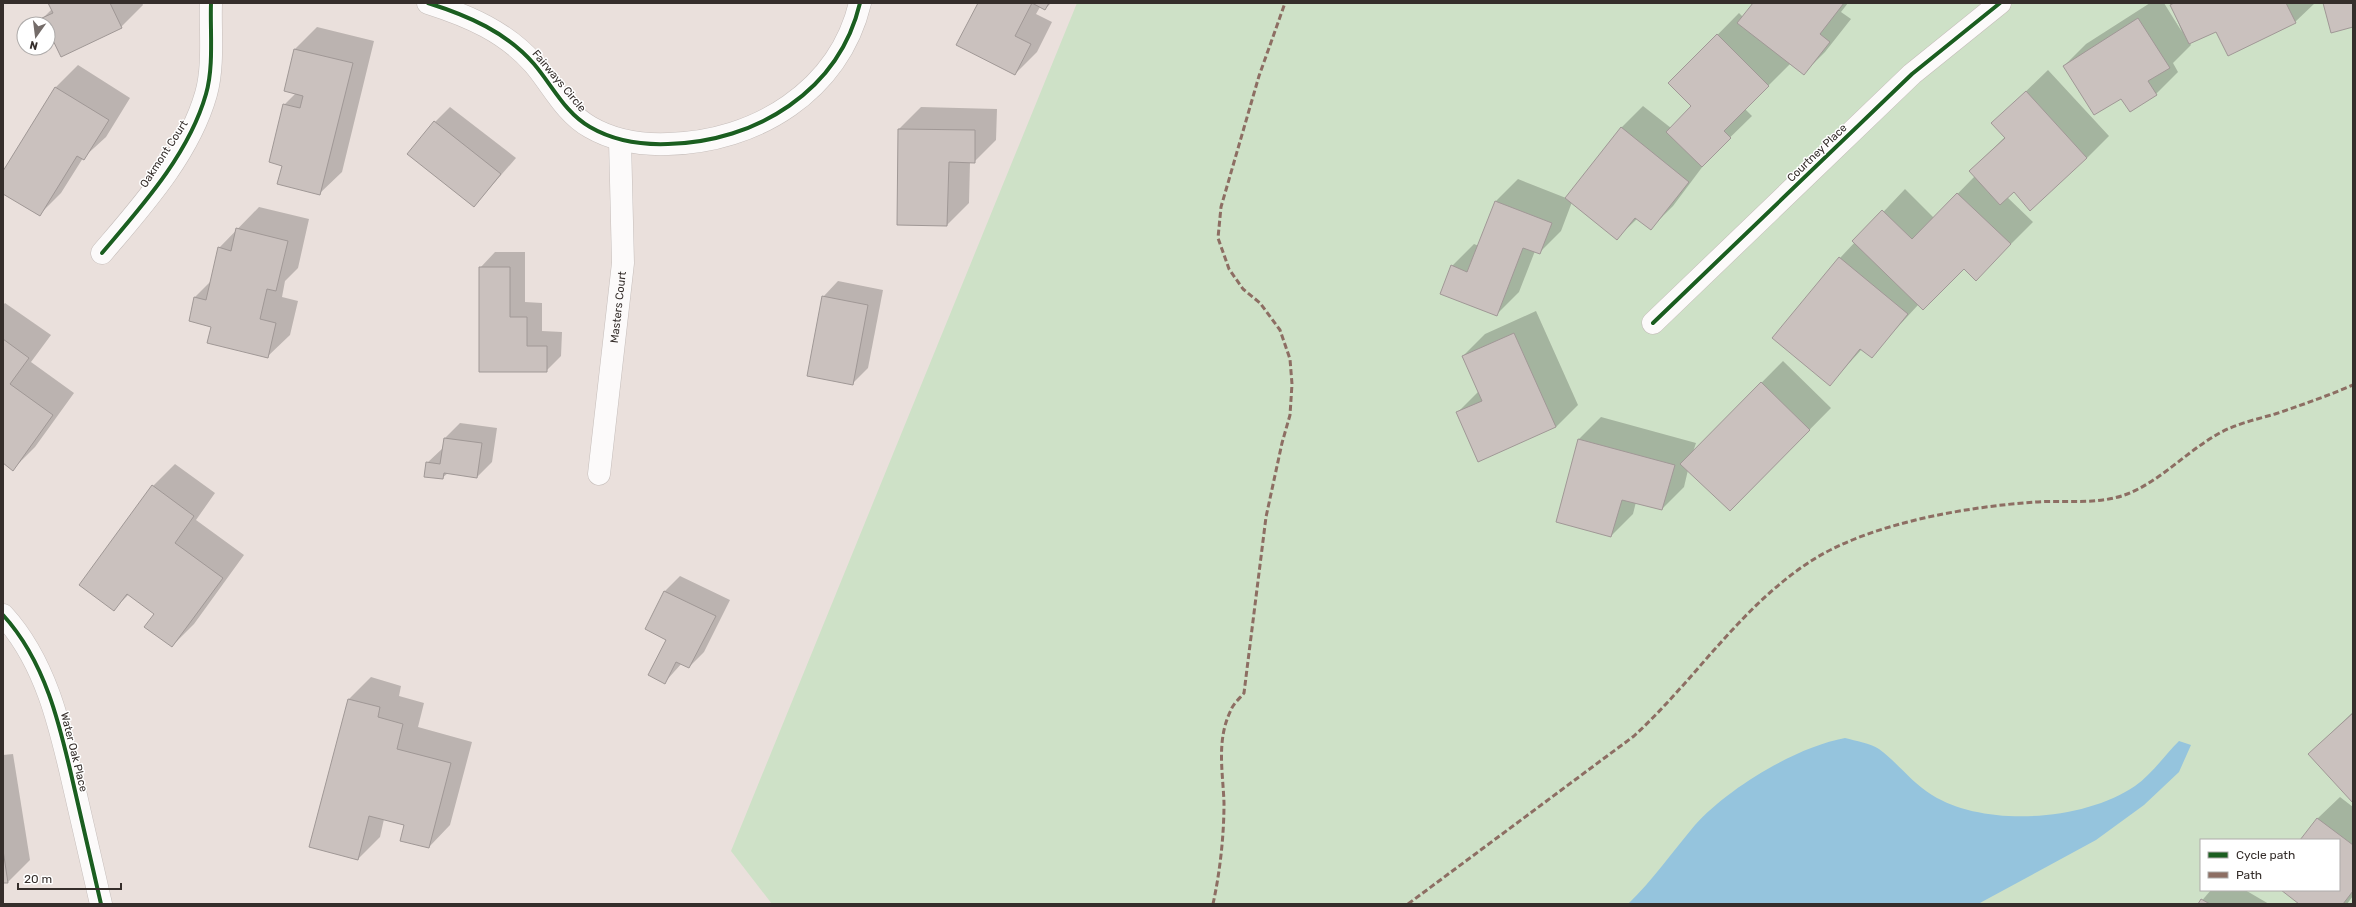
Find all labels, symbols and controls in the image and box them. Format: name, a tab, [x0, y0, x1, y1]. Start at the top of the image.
north arrow	[16, 16, 56, 56]
text: N	[28, 38, 39, 52]
street label: Fairways Circle	[529, 47, 589, 115]
street label: Oakmont Court	[137, 117, 191, 190]
street label: Courtney Place	[1784, 121, 1850, 185]
street label: Masters Court	[607, 270, 629, 344]
street label: Water Oak Place	[58, 711, 90, 793]
legend	[2200, 839, 2340, 891]
text: Cycle path	[2236, 848, 2295, 862]
scale bar	[18, 865, 121, 891]
text: Path	[2236, 868, 2262, 882]
text: 20 m	[24, 872, 52, 886]

